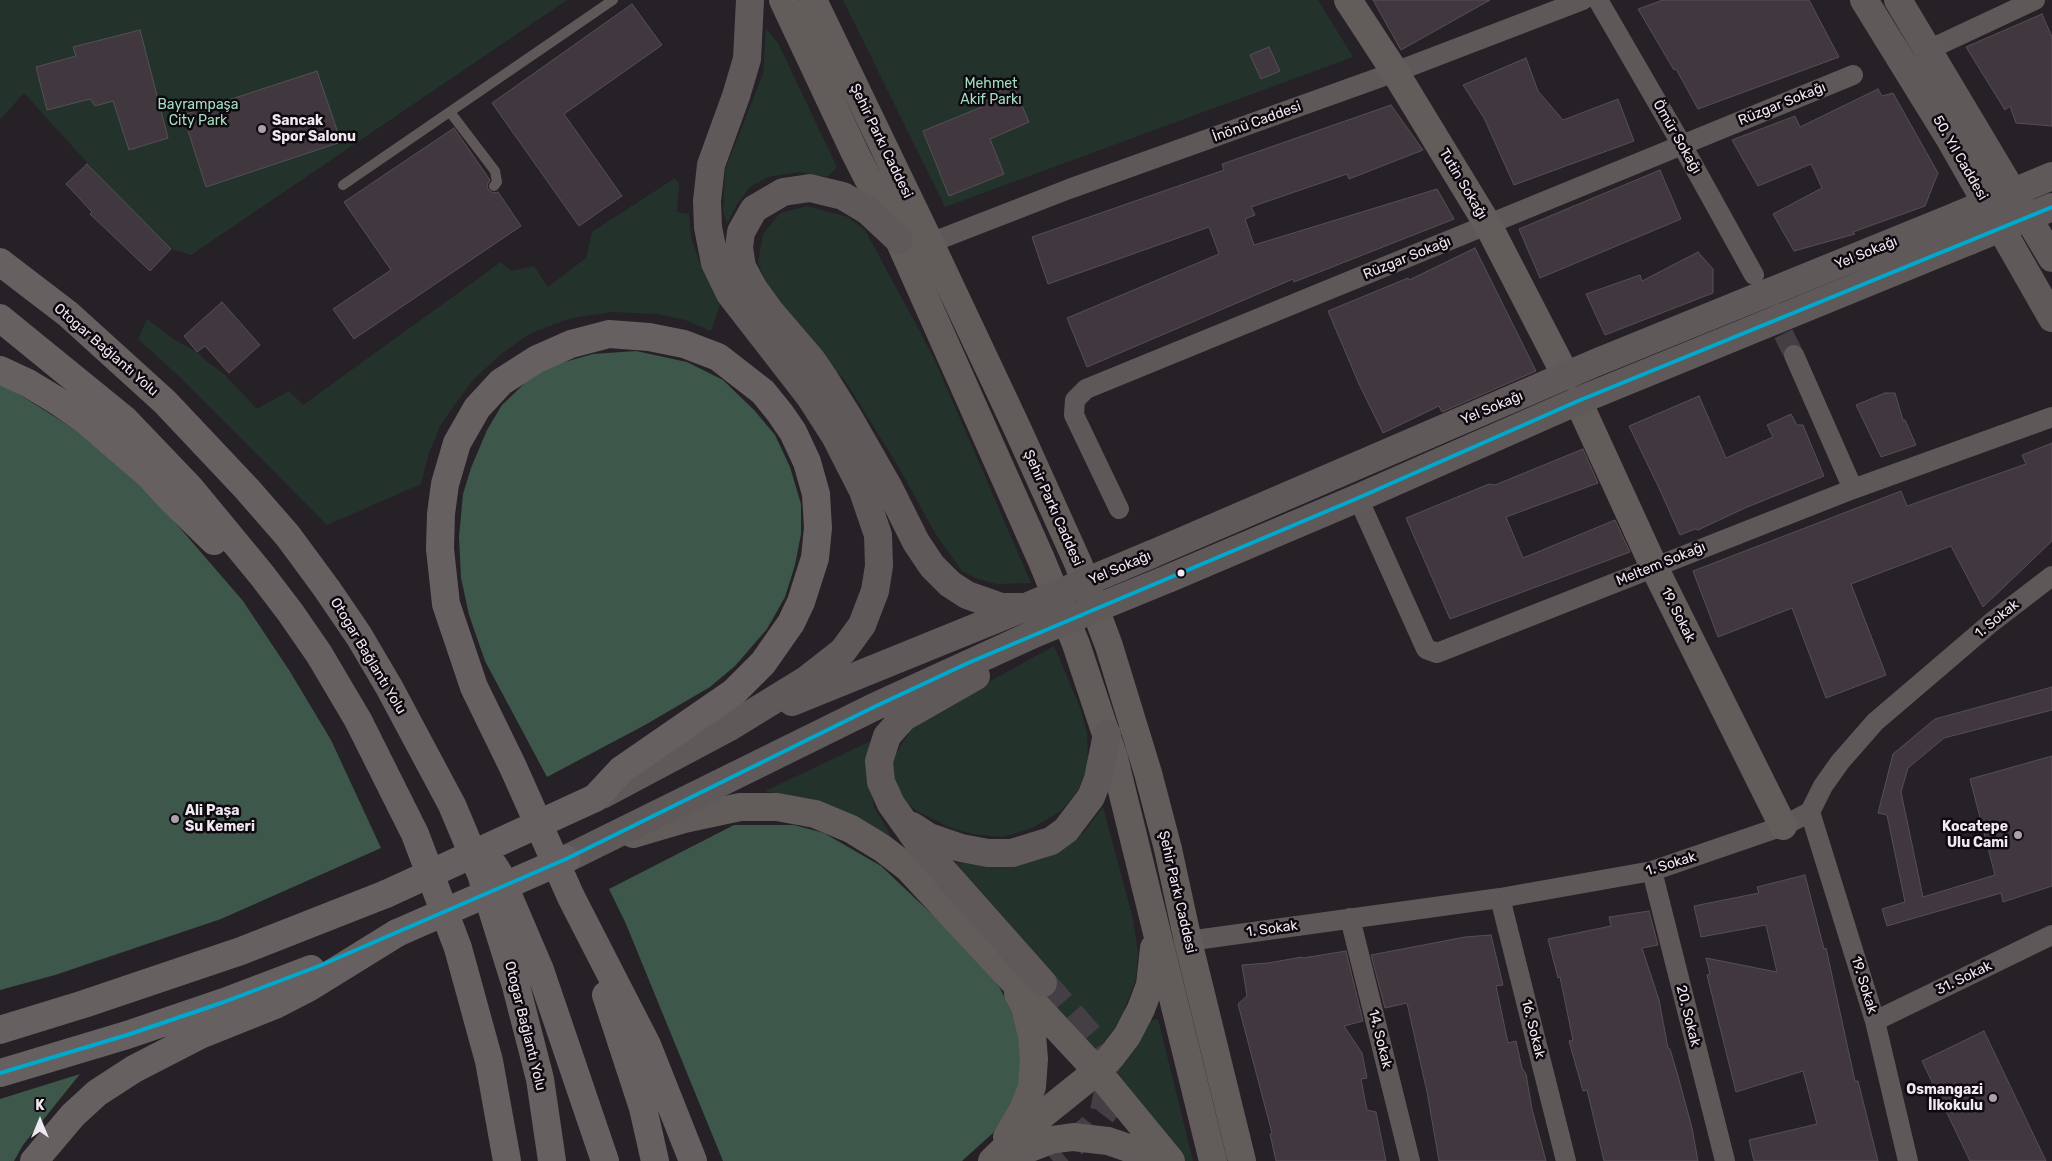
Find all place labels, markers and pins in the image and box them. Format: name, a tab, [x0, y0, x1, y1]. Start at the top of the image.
place label: Sancak Spor Salonu	[272, 113, 356, 146]
marker: Sancak Spor Salonu	[256, 123, 268, 135]
unlabelled marker	[1176, 568, 1186, 578]
place label: Ali Paşa Su Kemeri	[185, 803, 255, 836]
marker: Ali Paşa Su Kemeri	[169, 813, 181, 825]
place label: Kocatepe Ulu Cami	[1942, 819, 2008, 852]
marker: Kocatepe Ulu Cami	[2012, 829, 2024, 841]
place label: Osmangazi İlkokulu	[1906, 1082, 1983, 1114]
marker: Osmangazi İlkokulu	[1987, 1092, 1999, 1104]

